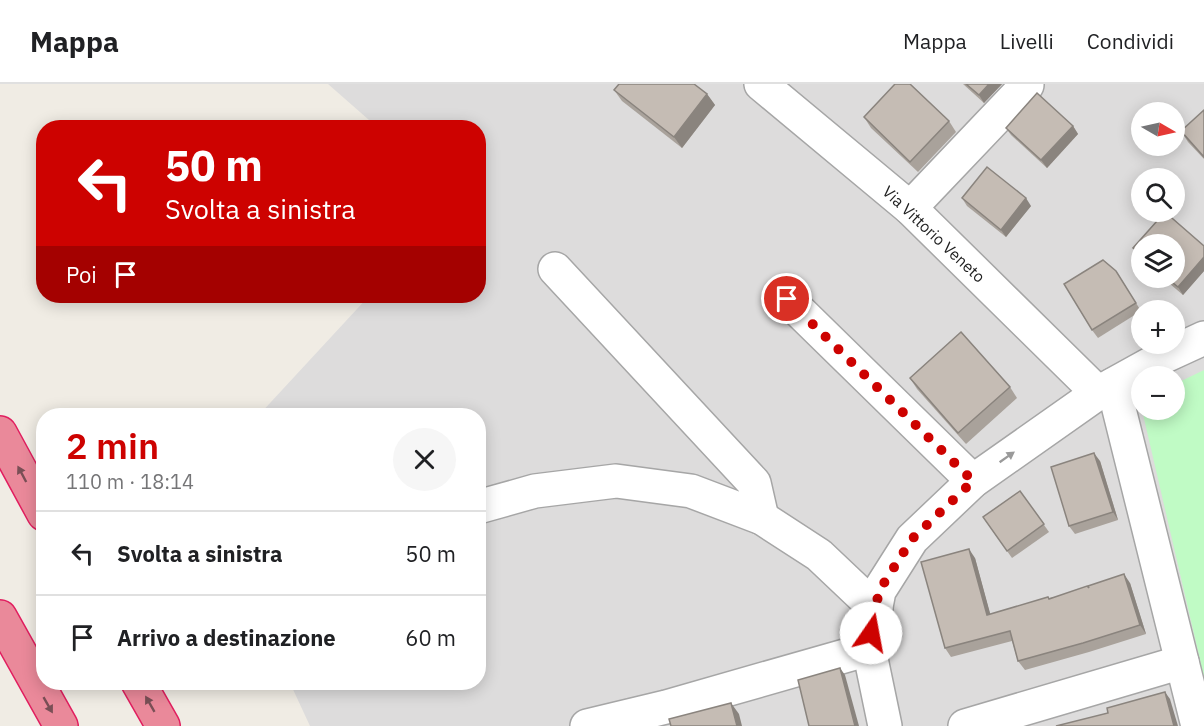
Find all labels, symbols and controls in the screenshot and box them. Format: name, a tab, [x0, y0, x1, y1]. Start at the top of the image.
text: Mappa	[30, 23, 119, 60]
text: Mappa	[903, 27, 967, 55]
text: Livelli	[1000, 27, 1054, 55]
text: Condividi	[1087, 27, 1174, 55]
north arrow	[1131, 102, 1185, 156]
map controls	[1131, 102, 1185, 420]
text: 50 m	[165, 138, 263, 193]
icon: left	[66, 144, 144, 222]
button: search	[1131, 168, 1185, 222]
street label: Via Vittorio Veneto	[879, 181, 989, 287]
text: Svolta a sinistra	[165, 191, 356, 226]
button: layers	[1131, 234, 1185, 288]
icon: arrive	[109, 258, 142, 291]
text: Poi	[66, 260, 97, 289]
pin	[761, 273, 812, 324]
icon: arrive	[770, 282, 803, 315]
button: +	[1131, 300, 1185, 354]
button: −	[1131, 366, 1185, 420]
text: 2 min	[66, 422, 159, 469]
button: close	[393, 428, 456, 491]
one-way arrow	[999, 452, 1015, 463]
one-way arrow	[17, 465, 27, 482]
text: 110 m · 18:14	[66, 468, 194, 495]
icon: left	[66, 537, 99, 570]
text: Svolta a sinistra	[117, 539, 282, 568]
text: 50 m	[405, 539, 456, 568]
position arrow	[839, 601, 903, 665]
icon: arrive	[66, 621, 99, 654]
text: Arrivo a destinazione	[117, 623, 336, 652]
text: 60 m	[405, 623, 456, 652]
one-way arrow	[145, 695, 155, 712]
one-way arrow	[43, 697, 54, 713]

